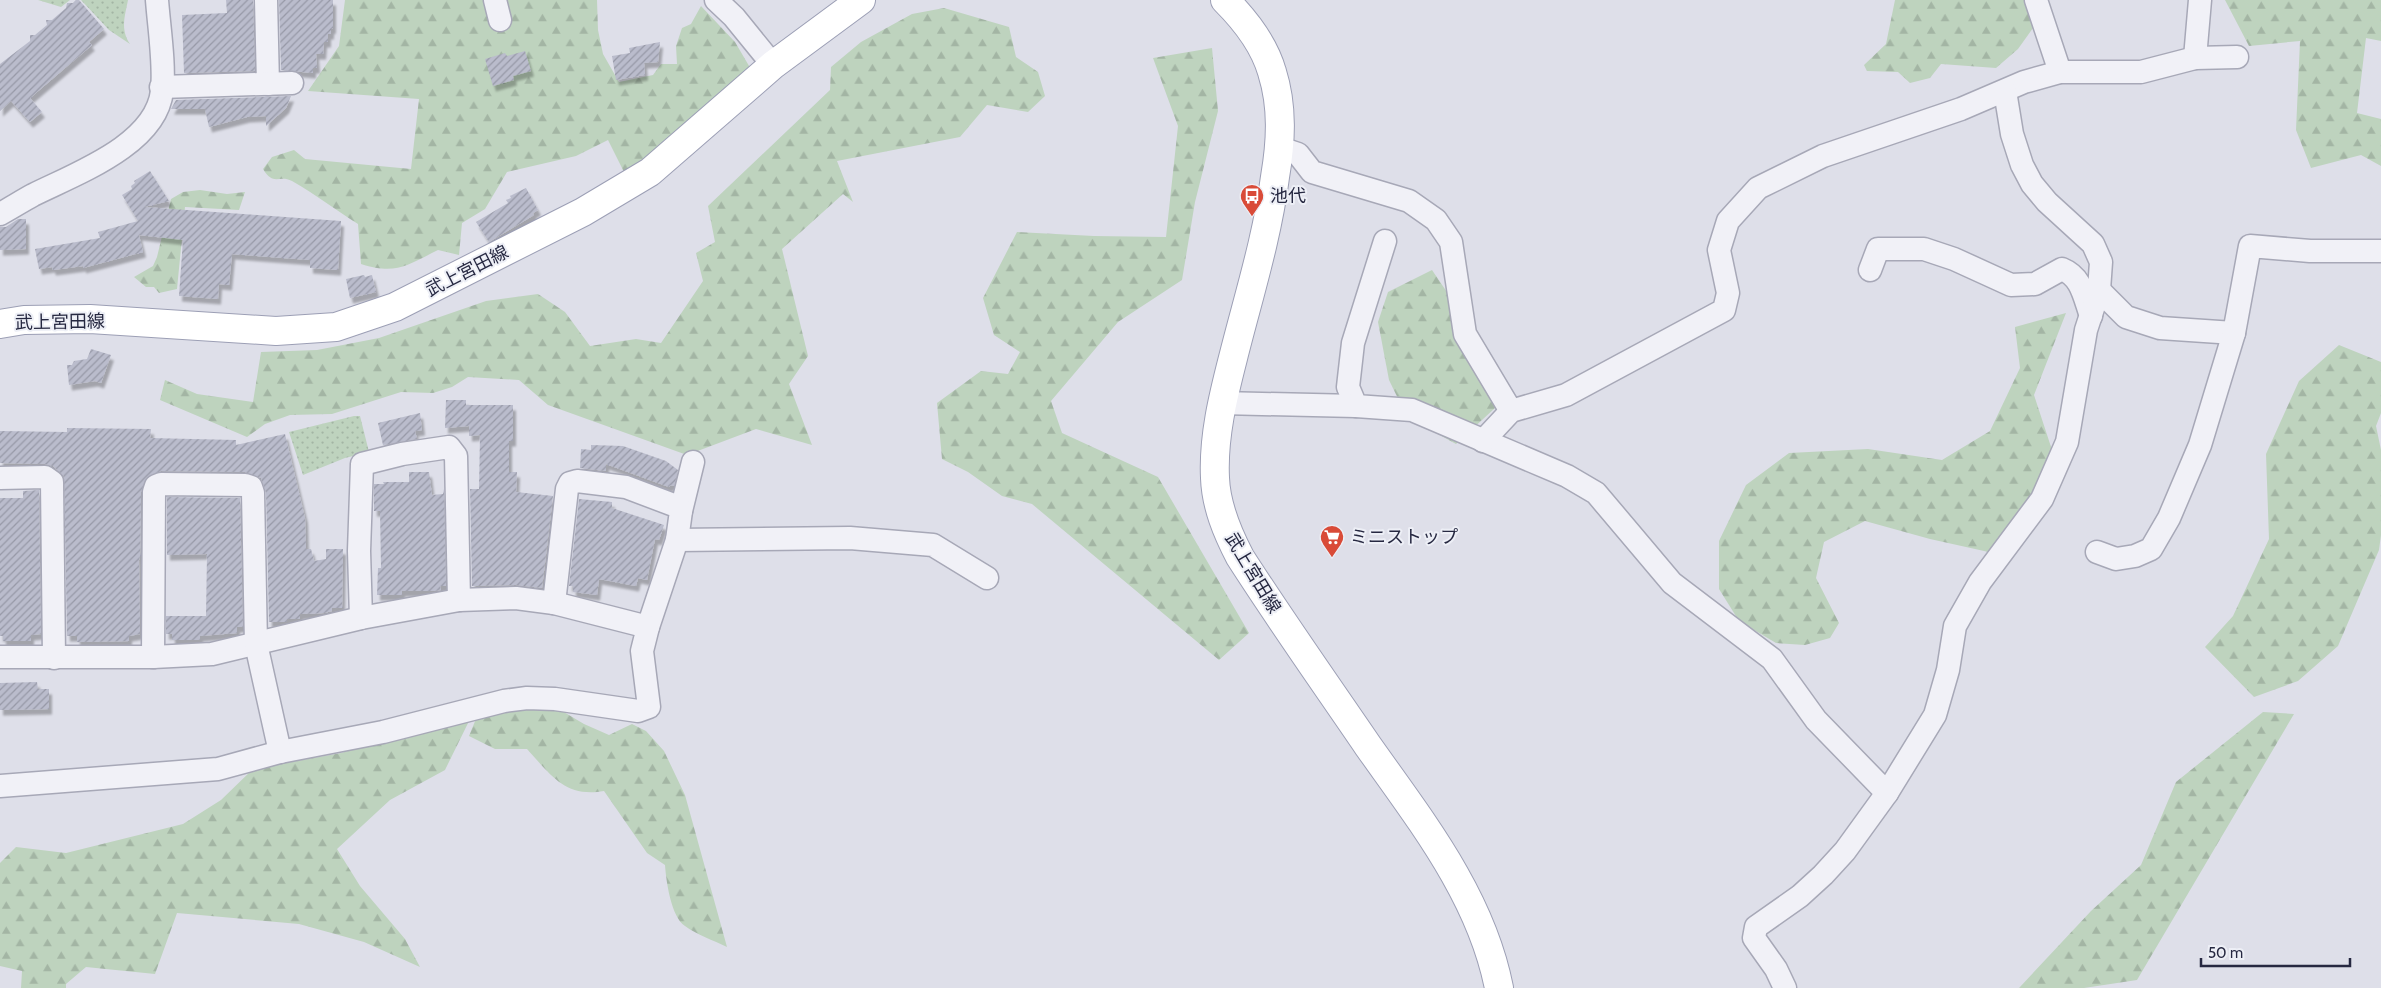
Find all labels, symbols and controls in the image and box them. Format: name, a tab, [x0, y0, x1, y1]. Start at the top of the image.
bus stop icon: 池代	[1239, 183, 1265, 217]
place label: 池代	[1270, 185, 1306, 207]
street label: 武上宮田線	[422, 241, 512, 301]
street label: 武上宮田線	[15, 310, 105, 334]
supermarket icon: ミニストップ	[1319, 524, 1345, 558]
place label: ミニストップ	[1350, 526, 1458, 548]
street label: 武上宮田線	[1220, 529, 1286, 617]
scale bar	[2201, 936, 2350, 968]
text: 50 m	[2208, 944, 2243, 962]

